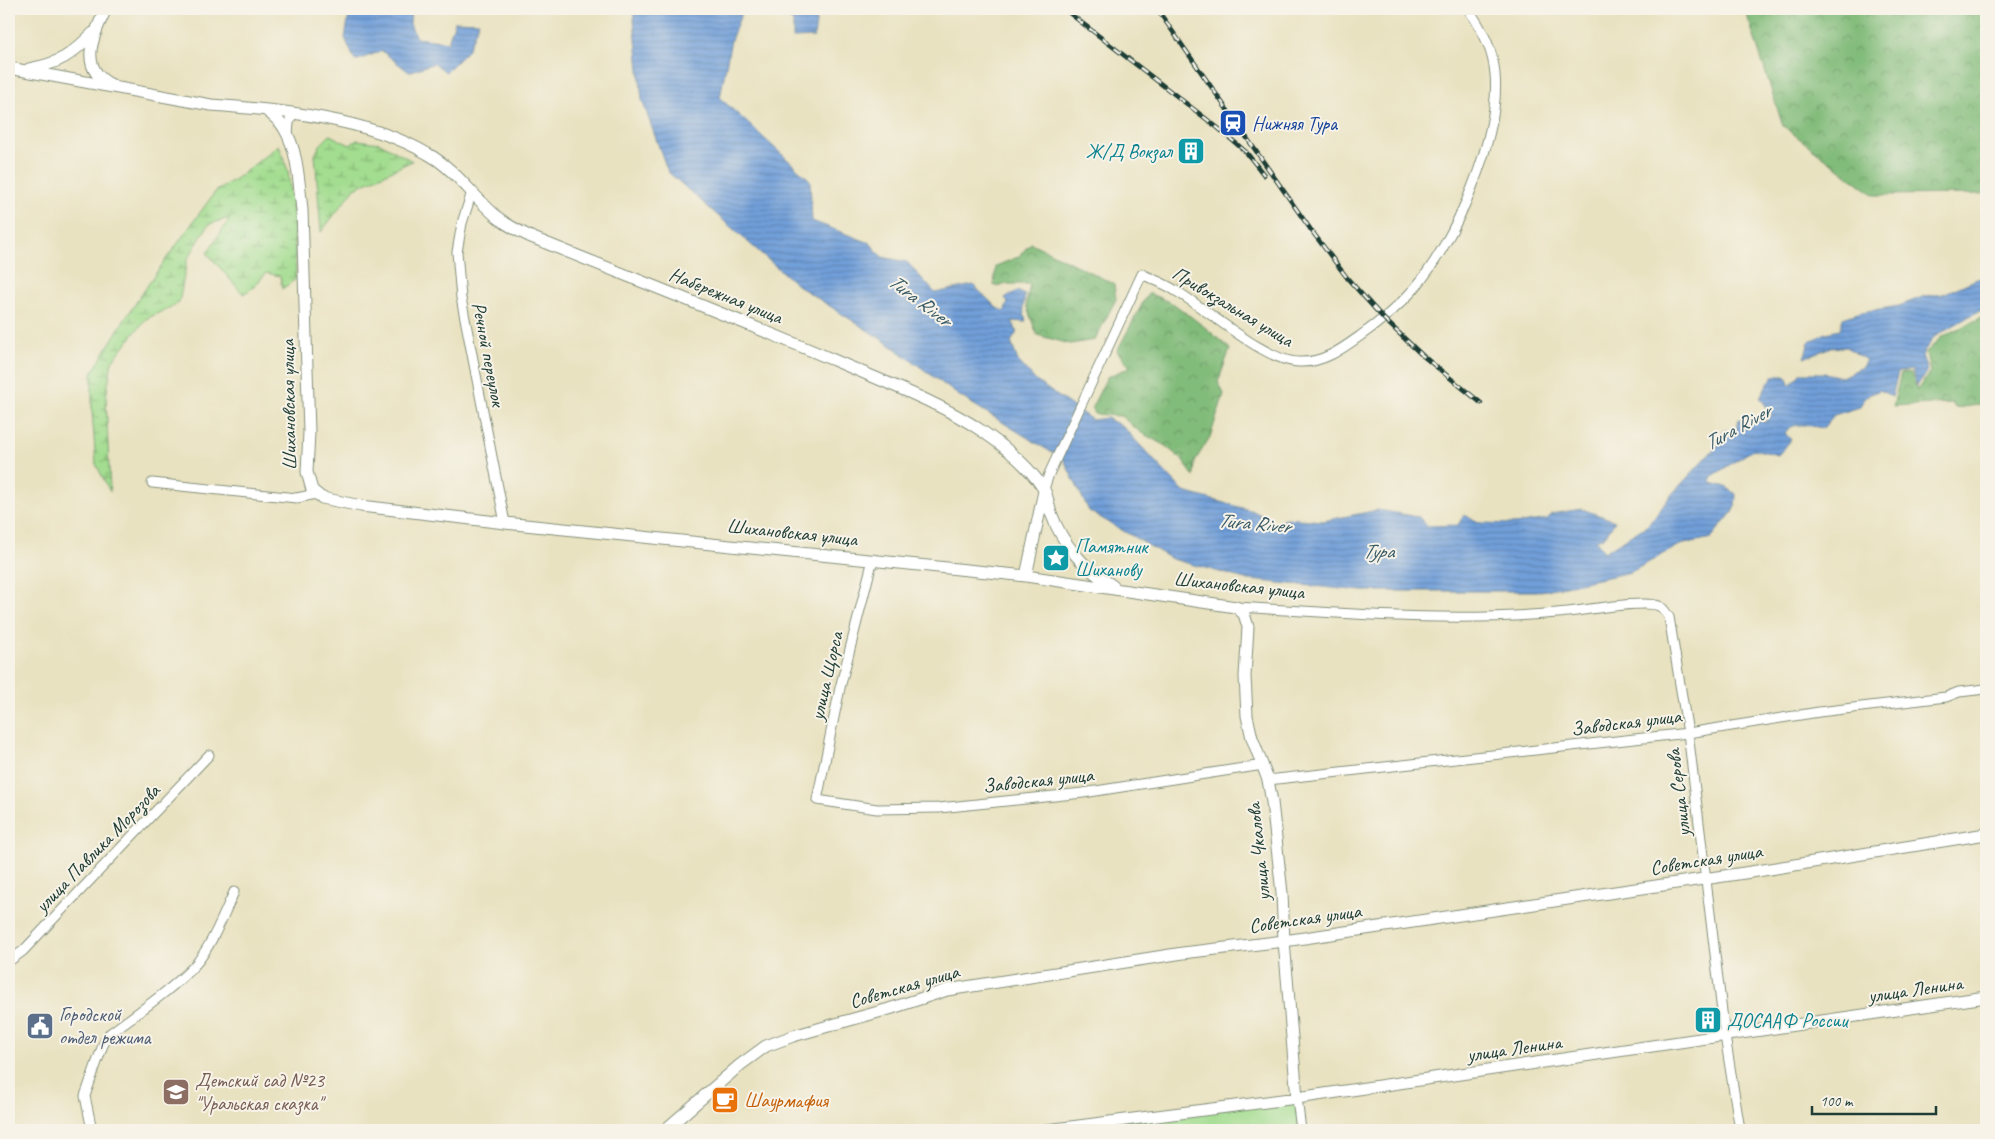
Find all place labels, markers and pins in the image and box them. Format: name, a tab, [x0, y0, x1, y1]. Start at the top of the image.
station icon: Нижняя Тура	[1218, 108, 1248, 138]
place label: Нижняя Тура	[1252, 111, 1339, 136]
building icon: Ж/Д Вокзал	[1176, 136, 1206, 166]
place label: Ж/Д Вокзал	[1086, 139, 1174, 164]
place label: Памятник Шиханову	[1075, 534, 1149, 582]
place icon: Памятник Шиханову	[1041, 543, 1071, 573]
place label: Городской отдел режима	[59, 1002, 152, 1050]
building icon: ДОСААФ России	[1693, 1005, 1723, 1035]
place label: ДОСААФ России	[1727, 1008, 1849, 1033]
public building icon: Городской отдел режима	[25, 1011, 55, 1041]
place label: Детский сад №23 "Уральская сказка"	[195, 1068, 327, 1116]
school or university icon: Детский сад №23 "Уральская сказка"	[161, 1077, 191, 1107]
cafe icon: Шаурмафия	[710, 1085, 740, 1115]
place label: Шаурмафия	[744, 1088, 830, 1113]

